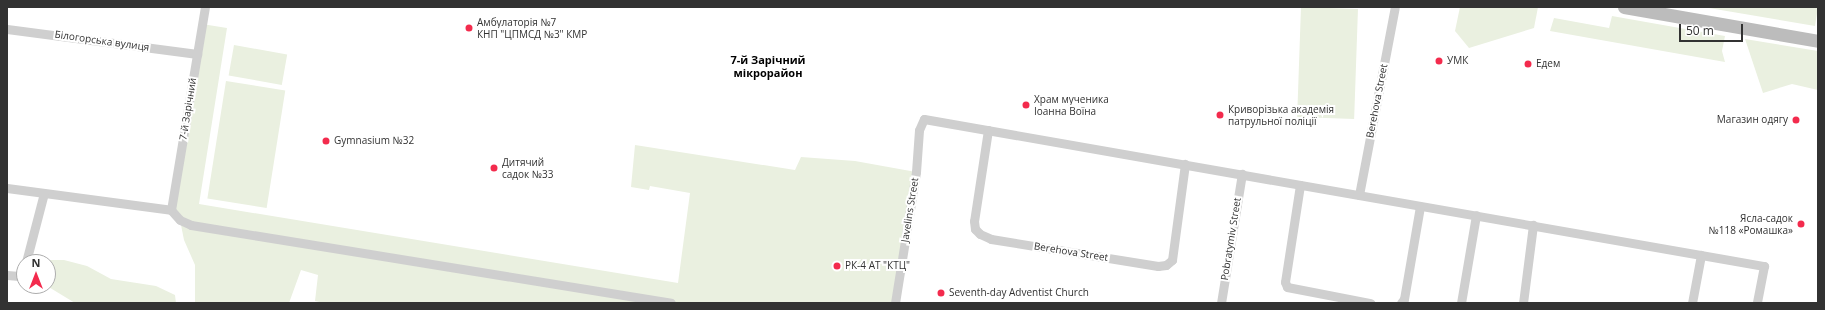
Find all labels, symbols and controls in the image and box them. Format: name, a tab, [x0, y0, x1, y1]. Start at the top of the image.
place label: Амбулаторія №7 КНП "ЦПМСД №3" КМР	[477, 16, 587, 40]
scale bar	[1681, 16, 1745, 42]
text: 50 m	[1686, 22, 1714, 39]
marker: Амбулаторія №7 КНП "ЦПМСД №3" КМР	[464, 23, 474, 33]
street label: Білогорська вулиця	[54, 28, 150, 54]
district label: 7-й Зарічний мікрорайон	[730, 54, 806, 80]
place label: УМК	[1447, 55, 1468, 67]
marker: УМК	[1434, 56, 1444, 66]
place label: Едем	[1536, 58, 1560, 70]
marker: Едем	[1523, 59, 1533, 69]
street label: Berehova Street	[1364, 63, 1390, 139]
street label: 7-й Зарічний	[177, 77, 199, 141]
place label: Храм мученика Іоанна Воїна	[1034, 93, 1109, 116]
marker: Храм мученика Іоанна Воїна	[1021, 100, 1031, 110]
place label: Криворізька академія патрульної поліції	[1228, 103, 1334, 126]
marker: Криворізька академія патрульної поліції	[1215, 110, 1225, 120]
place label: Магазин одягу	[1717, 114, 1788, 126]
marker: Магазин одягу	[1791, 115, 1801, 125]
place label: Gymnasium №32	[334, 135, 414, 147]
marker: Gymnasium №32	[321, 136, 331, 146]
place label: Дитячий садок №33	[502, 156, 553, 180]
marker: Дитячий садок №33	[489, 163, 499, 173]
street label: Javelins Street	[899, 177, 921, 243]
street label: Pobratymiv Street	[1219, 197, 1243, 281]
place label: Ясла-садок №118 «Ромашка»	[1709, 212, 1793, 236]
marker: Ясла-садок №118 «Ромашка»	[1796, 219, 1806, 229]
street label: Berehova Street	[1033, 240, 1109, 264]
north arrow	[16, 254, 56, 294]
text: N	[32, 255, 40, 270]
place label: РК-4 АТ "КТЦ"	[845, 260, 910, 272]
marker: РК-4 АТ "КТЦ"	[832, 261, 842, 271]
place label: Seventh-day Adventist Church	[949, 287, 1089, 299]
marker: Seventh-day Adventist Church	[936, 288, 946, 298]

